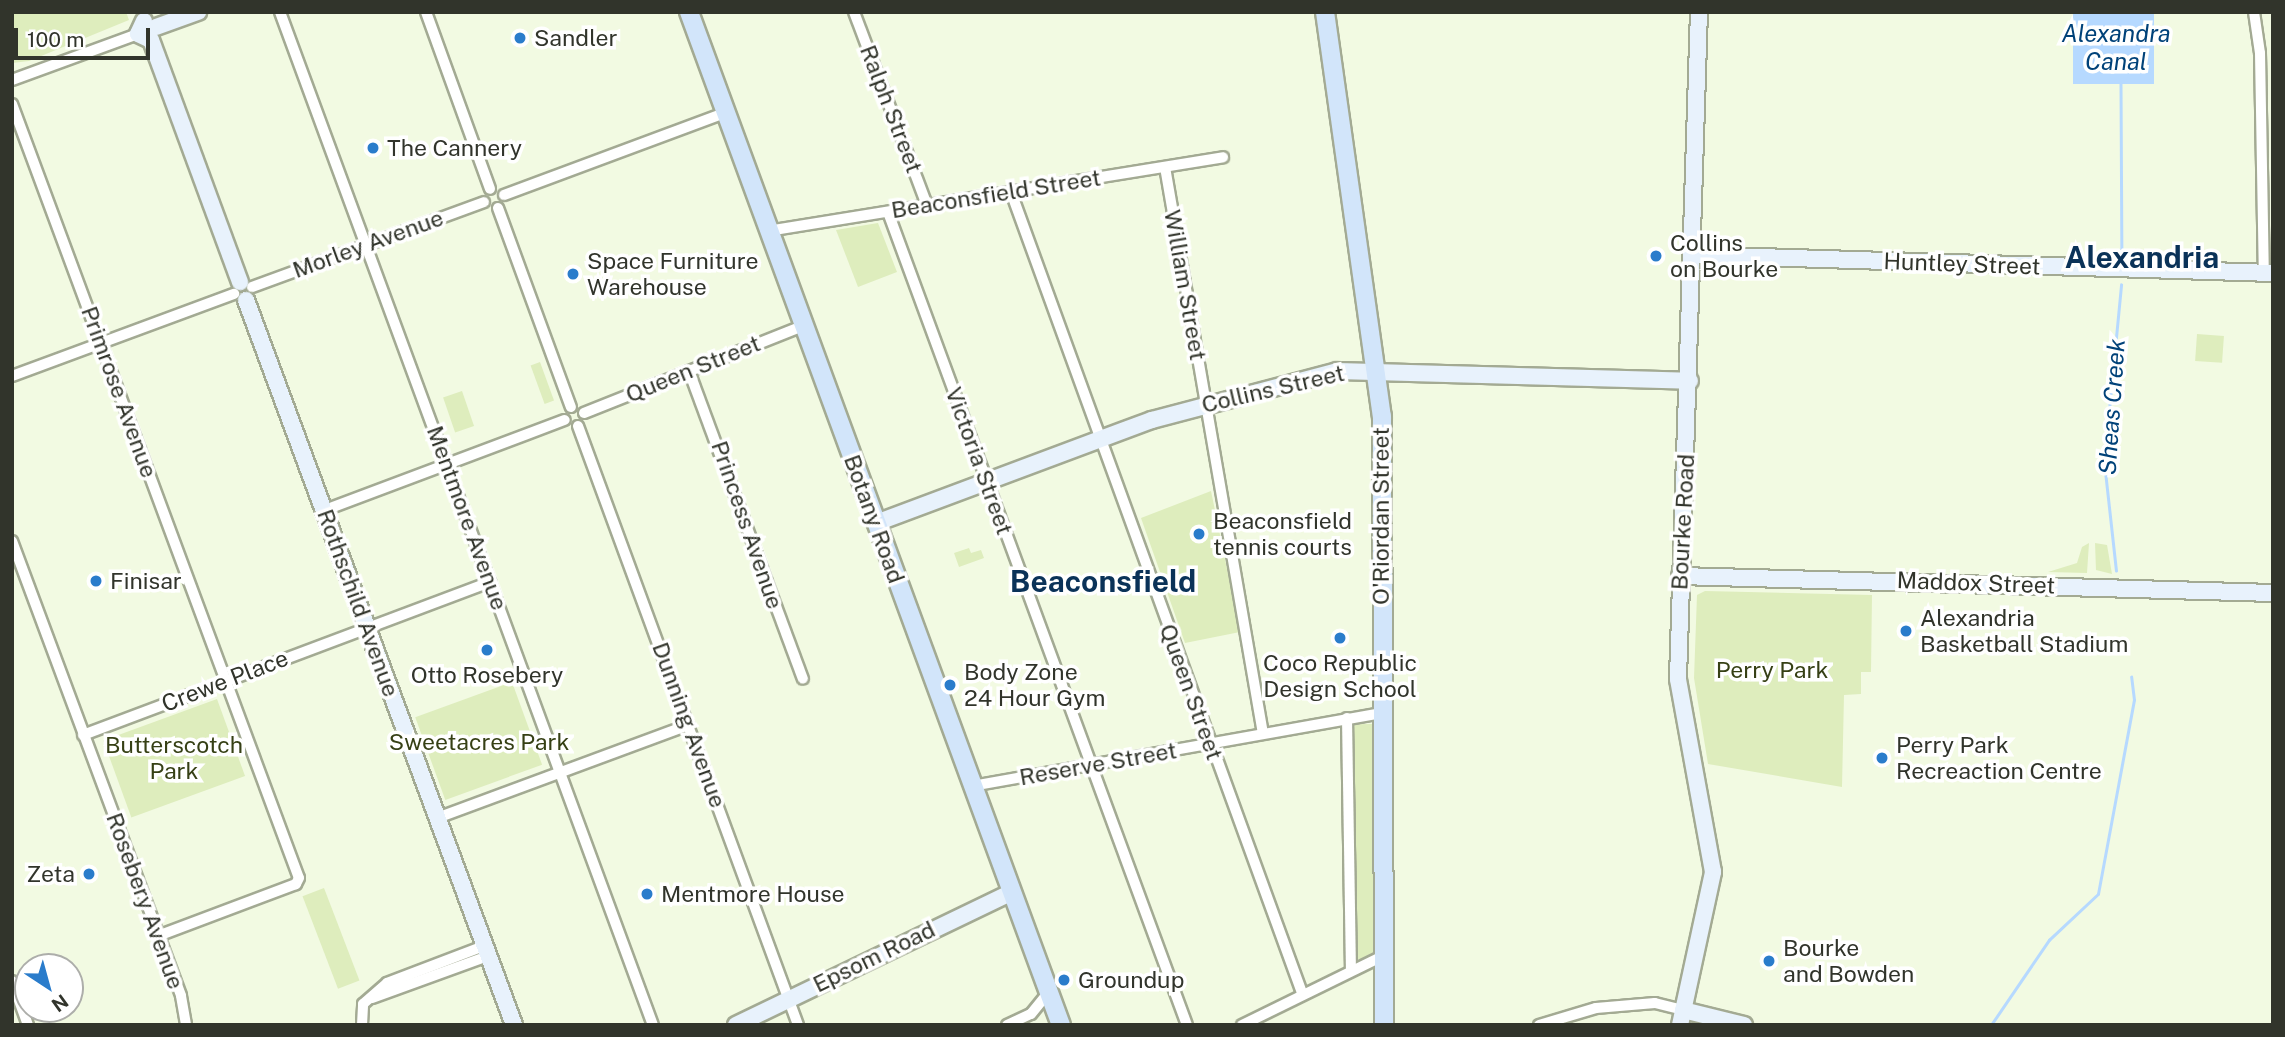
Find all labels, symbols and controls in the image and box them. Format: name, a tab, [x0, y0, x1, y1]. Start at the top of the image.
scale bar	[18, 14, 154, 58]
water label: Alexandra Canal	[2061, 20, 2171, 76]
place label: Sandler	[534, 24, 618, 52]
text: 100 m	[27, 27, 84, 52]
marker: Sandler	[512, 30, 528, 46]
street label: Ralph Street	[854, 41, 928, 177]
place label: The Cannery	[387, 134, 522, 162]
marker: The Cannery	[365, 140, 381, 156]
street label: Beaconsfield Street	[889, 164, 1103, 224]
street label: Morley Avenue	[289, 204, 447, 284]
street label: William Street	[1158, 208, 1212, 362]
place label: Collins on Bourke	[1670, 229, 1778, 283]
district label: Alexandria	[2065, 239, 2219, 275]
place label: Space Furniture Warehouse	[587, 247, 759, 301]
street label: Huntley Street	[1883, 247, 2041, 281]
marker: Collins on Bourke	[1648, 248, 1664, 264]
marker: Space Furniture Warehouse	[565, 266, 581, 282]
street label: Primrose Avenue	[75, 303, 163, 481]
street label: Queen Street	[622, 329, 764, 409]
water label: Sheas Creek	[2093, 338, 2131, 476]
street label: Collins Street	[1199, 359, 1347, 419]
street label: Victoria Street	[940, 383, 1018, 539]
street label: Mentmore Avenue	[421, 422, 513, 614]
street label: O'Riordan Street	[1367, 427, 1395, 605]
street label: Princess Avenue	[705, 437, 789, 613]
street label: Botany Road	[838, 451, 910, 587]
street label: Bourke Road	[1666, 453, 1700, 591]
street label: Rothschild Avenue	[311, 505, 405, 701]
place label: Beaconsfield tennis courts	[1213, 507, 1352, 561]
marker: Beaconsfield tennis courts	[1191, 526, 1207, 542]
district label: Beaconsfield	[1010, 563, 1196, 599]
street label: Maddox Street	[1896, 566, 2056, 600]
place label: Finisar	[110, 567, 182, 595]
marker: Finisar	[88, 573, 104, 589]
place label: Alexandria Basketball Stadium	[1920, 604, 2128, 658]
street label: Queen Street	[1154, 620, 1228, 764]
marker: Alexandria Basketball Stadium	[1898, 623, 1914, 639]
marker: Coco Republic Design School	[1332, 630, 1348, 646]
street label: Dunning Avenue	[646, 639, 732, 811]
marker: Otto Rosebery	[479, 642, 495, 658]
street label: Crewe Place	[158, 644, 292, 718]
place label: Coco Republic Design School	[1263, 649, 1417, 703]
park label: Perry Park	[1716, 656, 1828, 684]
place label: Body Zone 24 Hour Gym	[964, 658, 1105, 712]
place label: Otto Rosebery	[411, 661, 563, 689]
marker: Body Zone 24 Hour Gym	[942, 677, 958, 693]
park label: Sweetacres Park	[389, 728, 569, 756]
park label: Butterscotch Park	[105, 731, 243, 785]
place label: Perry Park Recreaction Centre	[1896, 731, 2102, 785]
street label: Reserve Street	[1017, 737, 1179, 791]
marker: Perry Park Recreaction Centre	[1874, 750, 1890, 766]
street label: Rosebery Avenue	[100, 809, 190, 993]
place label: Zeta	[27, 860, 75, 888]
marker: Zeta	[81, 866, 97, 882]
place label: Mentmore House	[661, 880, 845, 908]
marker: Mentmore House	[639, 886, 655, 902]
street label: Epsom Road	[809, 916, 939, 998]
place label: Bourke and Bowden	[1783, 934, 1914, 988]
north arrow	[14, 953, 84, 1023]
marker: Bourke and Bowden	[1761, 953, 1777, 969]
place label: Groundup	[1078, 966, 1184, 994]
marker: Groundup	[1056, 972, 1072, 988]
text: N	[48, 990, 73, 1017]

